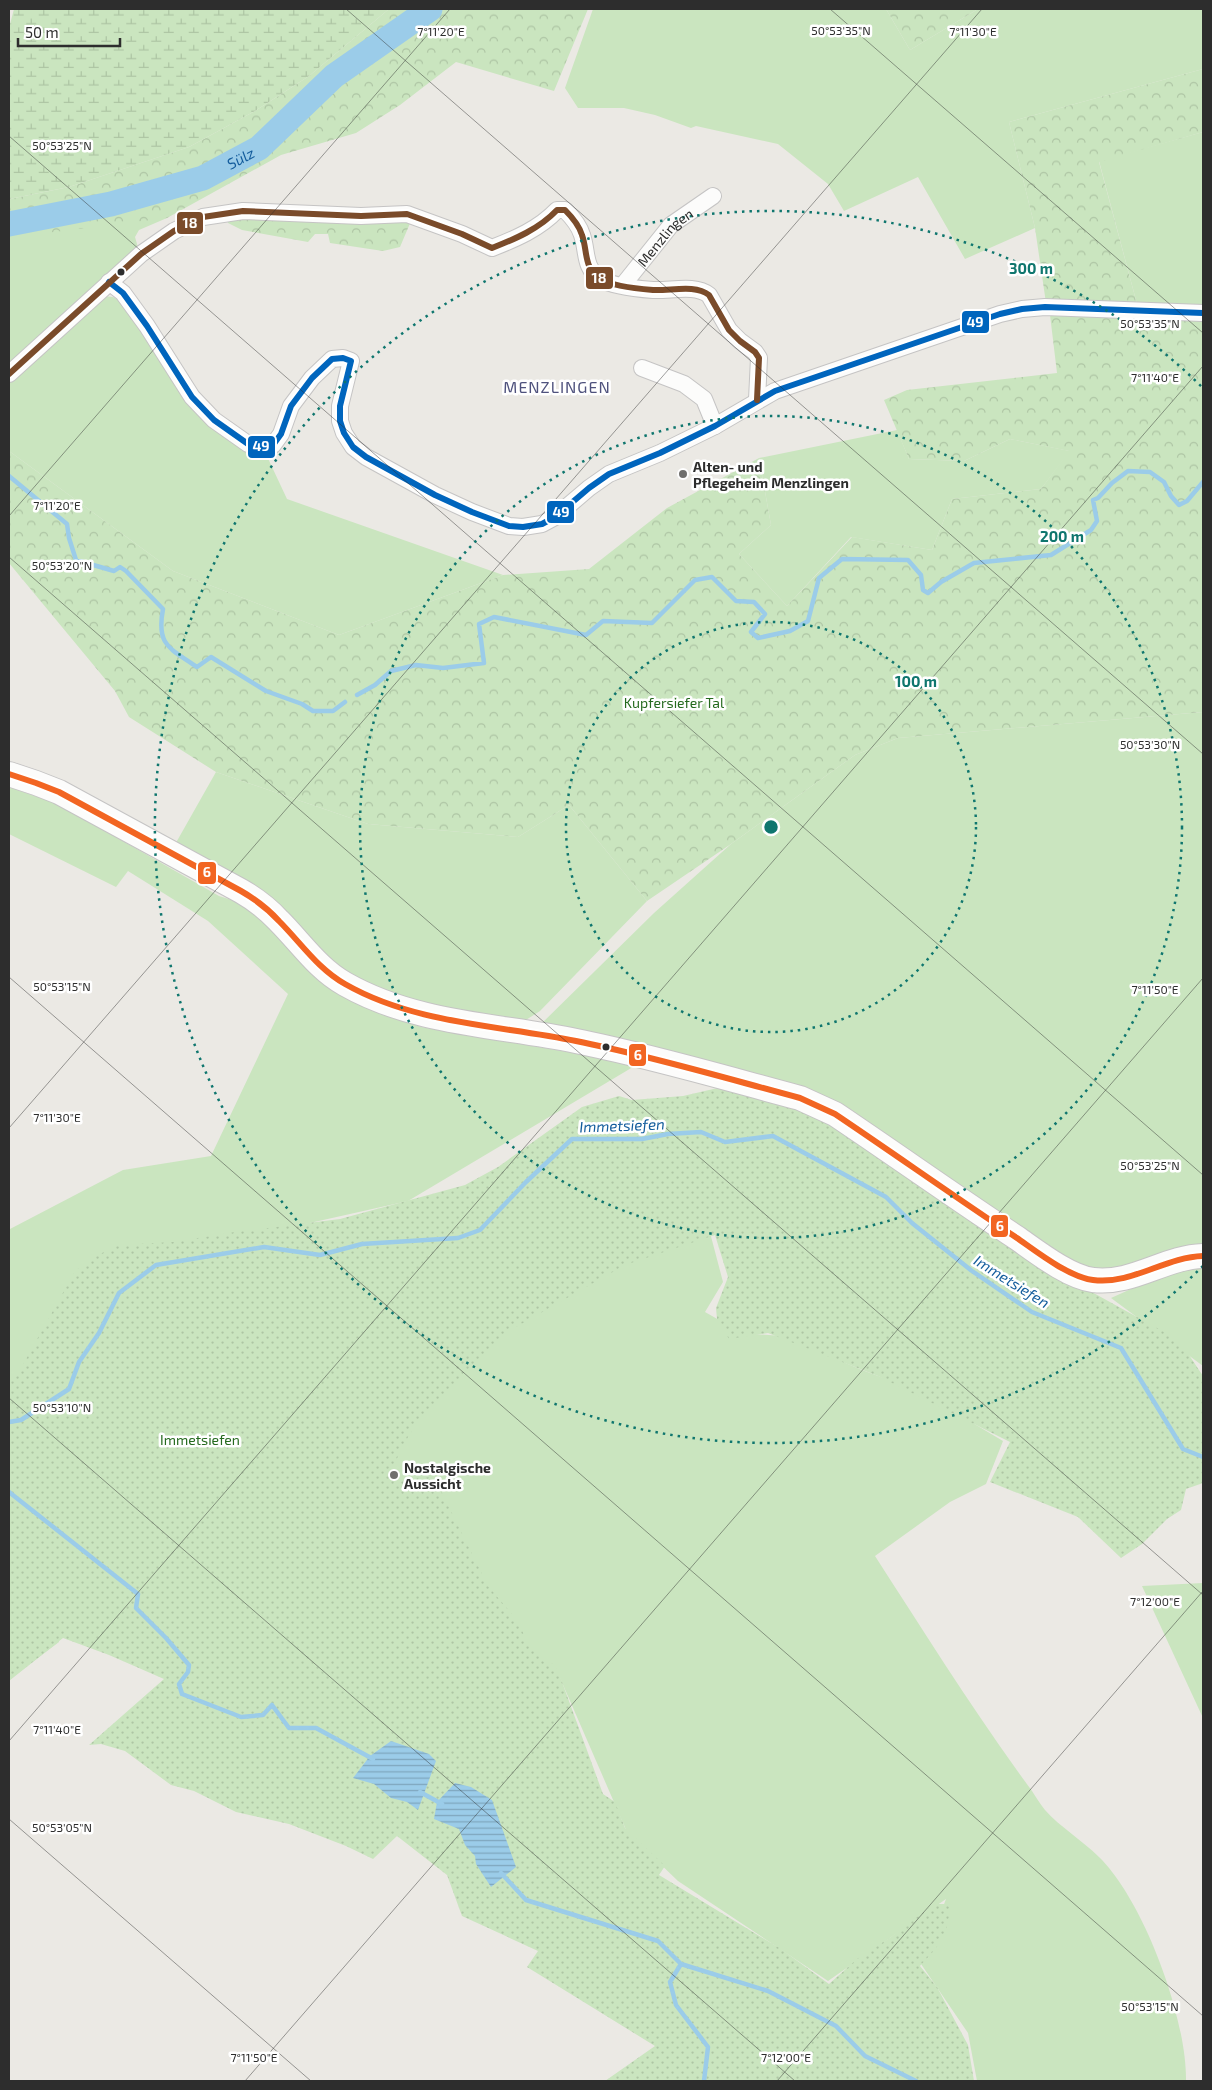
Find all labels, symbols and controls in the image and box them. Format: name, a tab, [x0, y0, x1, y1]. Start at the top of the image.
scale bar	[18, 15, 120, 47]
text: 50 m	[25, 23, 59, 41]
text: 50°53'35"N	[811, 23, 871, 37]
text: 7°11'20"E	[417, 24, 465, 38]
text: 7°11'30"E	[949, 24, 997, 38]
text: 50°53'25"N	[32, 138, 92, 152]
water label: Sülz	[223, 143, 258, 173]
street label: Menzlingen	[633, 204, 696, 269]
line badge: 18	[176, 211, 204, 235]
text: 18	[183, 214, 197, 231]
text: 300 m	[1009, 259, 1053, 277]
line badge: 18	[585, 266, 614, 290]
unlabelled marker	[116, 267, 126, 277]
text: 18	[592, 269, 606, 286]
line badge: 49	[961, 310, 990, 334]
text: 49	[966, 313, 984, 330]
text: 50°53'35"N	[1120, 316, 1180, 330]
text: 7°11'40"E	[1131, 370, 1179, 384]
district label: MENZLINGEN	[503, 377, 611, 396]
line badge: 49	[247, 435, 276, 459]
text: 49	[252, 437, 270, 454]
place label: Alten- und Pflegeheim Menzlingen	[693, 458, 849, 491]
marker: Alten- und Pflegeheim Menzlingen	[677, 468, 689, 480]
text: 7°11'20"E	[33, 498, 81, 512]
line badge: 49	[546, 500, 575, 524]
text: 49	[552, 503, 570, 520]
text: 200 m	[1040, 527, 1084, 545]
text: 50°53'20"N	[32, 558, 92, 572]
text: 100 m	[895, 672, 937, 690]
park label: Kupfersiefer Tal	[624, 694, 725, 711]
text: 50°53'30"N	[1120, 737, 1180, 751]
centre of rings	[762, 818, 780, 836]
line badge: 6	[197, 861, 217, 885]
text: 6	[203, 863, 211, 880]
text: 50°53'15"N	[33, 979, 91, 993]
text: 7°11'50"E	[1131, 982, 1179, 996]
unlabelled marker	[601, 1042, 611, 1052]
line badge: 6	[628, 1043, 647, 1067]
text: 6	[634, 1046, 642, 1063]
text: 7°11'30"E	[33, 1110, 81, 1124]
water label: Immetsiefen	[579, 1115, 665, 1135]
text: 50°53'25"N	[1120, 1158, 1180, 1172]
line badge: 6	[990, 1214, 1009, 1238]
text: 6	[996, 1217, 1004, 1234]
water label: Immetsiefen	[971, 1251, 1053, 1311]
text: 50°53'10"N	[33, 1400, 91, 1414]
park label: Immetsiefen	[160, 1431, 240, 1448]
place label: Nostalgische Aussicht	[404, 1459, 491, 1492]
marker: Nostalgische Aussicht	[388, 1469, 400, 1481]
text: 7°12'00"E	[1130, 1594, 1180, 1608]
text: 7°11'40"E	[33, 1722, 81, 1736]
text: 50°53'05"N	[32, 1820, 92, 1834]
text: 50°53'15"N	[1121, 1999, 1179, 2013]
text: 7°11'50"E	[230, 2050, 278, 2064]
text: 7°12'00"E	[761, 2050, 811, 2064]

